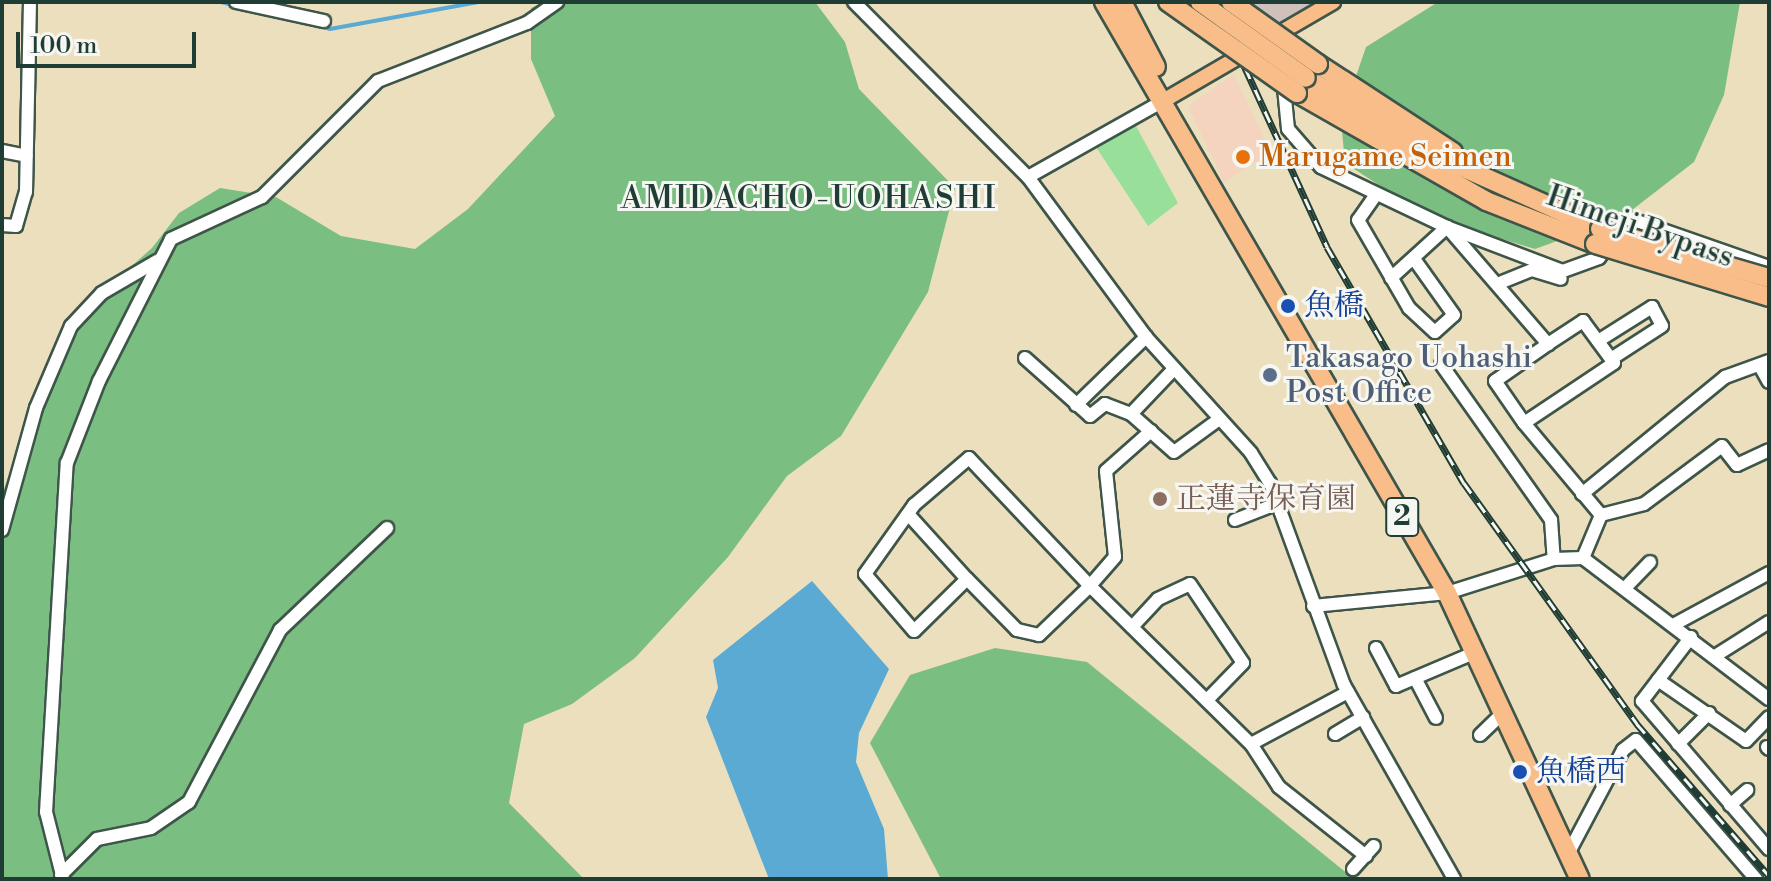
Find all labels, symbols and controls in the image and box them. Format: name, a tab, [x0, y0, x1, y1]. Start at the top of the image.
scale bar	[20, 16, 200, 66]
text: 100 m	[30, 31, 97, 61]
place label: Marugame Seimen	[1259, 139, 1512, 175]
marker: Marugame Seimen	[1234, 148, 1252, 166]
street label: Himeji Bypass	[1542, 178, 1738, 276]
district label: AMIDACHO-UOHASHI	[621, 179, 997, 217]
place label: 魚橋	[1304, 288, 1364, 324]
marker: 魚橋	[1279, 297, 1297, 315]
place label: Takasago Uohashi Post Office	[1286, 340, 1532, 410]
marker: Takasago Uohashi Post Office	[1261, 366, 1279, 384]
place label: 正蓮寺保育園	[1176, 481, 1356, 517]
marker: 正蓮寺保育園	[1151, 490, 1169, 508]
road number: 2	[1384, 493, 1420, 541]
place label: 魚橋西	[1536, 754, 1626, 790]
marker: 魚橋西	[1511, 763, 1529, 781]

